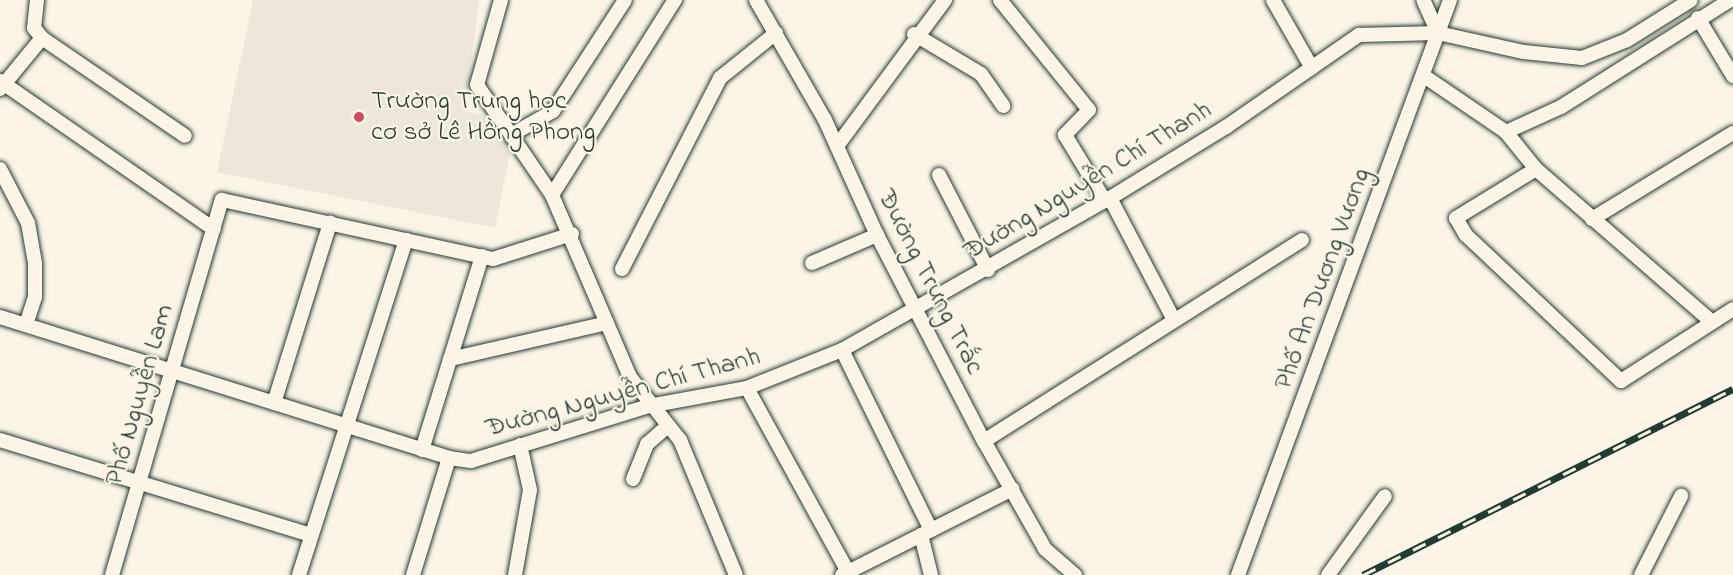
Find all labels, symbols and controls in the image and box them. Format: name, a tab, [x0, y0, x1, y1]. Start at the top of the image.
place label: Trường Trung học cơ sở Lê Hồng Phong	[371, 85, 595, 148]
street label: Đường Nguyễn Chí Thanh	[958, 94, 1218, 268]
marker: Trường Trung học cơ sở Lê Hồng Phong	[352, 110, 366, 124]
street label: Phố An Dương Vương	[1268, 164, 1378, 394]
street label: Đường Trưng Trắc	[869, 184, 991, 380]
street label: Phố Nguyễn Lam	[99, 301, 181, 489]
street label: Đường Nguyễn Chí Thanh	[482, 341, 764, 445]

